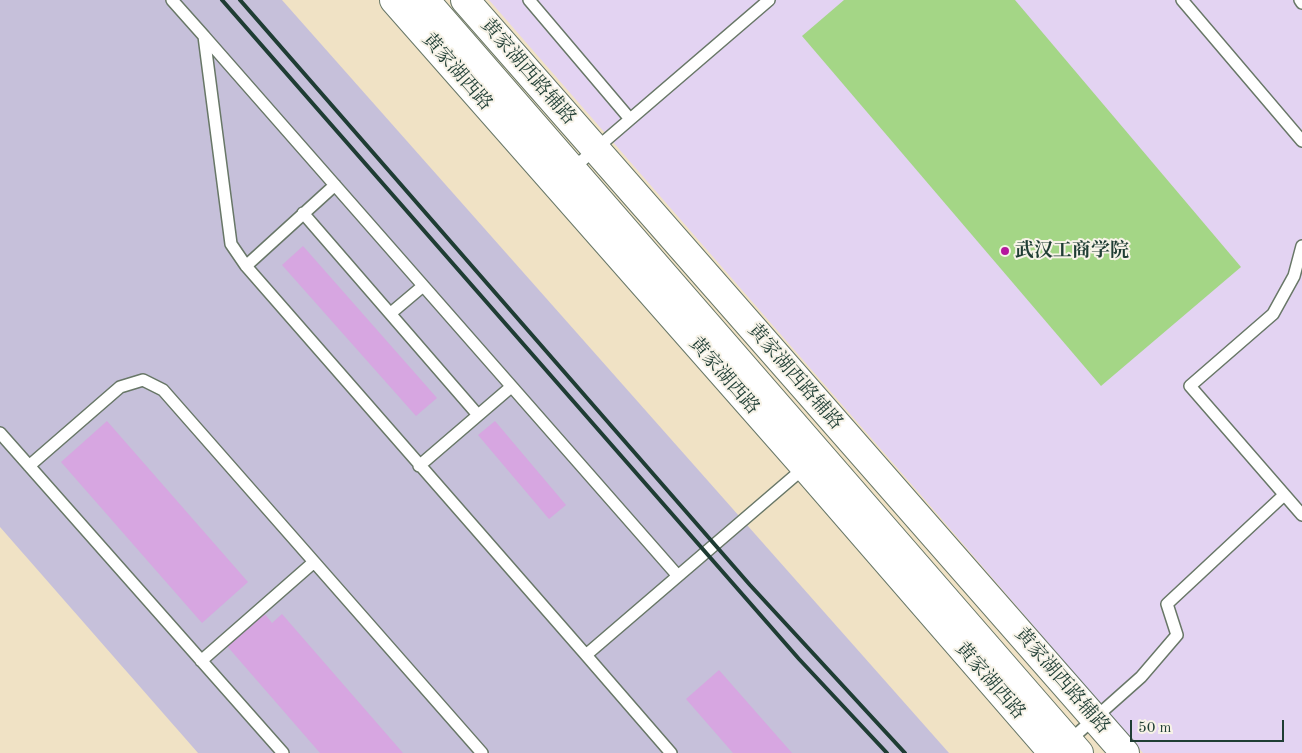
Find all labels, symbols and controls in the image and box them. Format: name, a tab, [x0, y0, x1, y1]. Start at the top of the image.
street label: 黄家湖西路辅路	[476, 14, 580, 130]
street label: 黄家湖西路	[417, 29, 497, 115]
place label: 武汉工商学院	[1015, 240, 1129, 262]
marker: 武汉工商学院	[999, 245, 1011, 257]
street label: 黄家湖西路辅路	[743, 319, 847, 435]
street label: 黄家湖西路	[684, 333, 764, 419]
street label: 黄家湖西路辅路	[1010, 623, 1114, 739]
street label: 黄家湖西路	[950, 638, 1030, 724]
scale bar	[1132, 710, 1286, 742]
text: 50 m	[1138, 721, 1172, 736]

